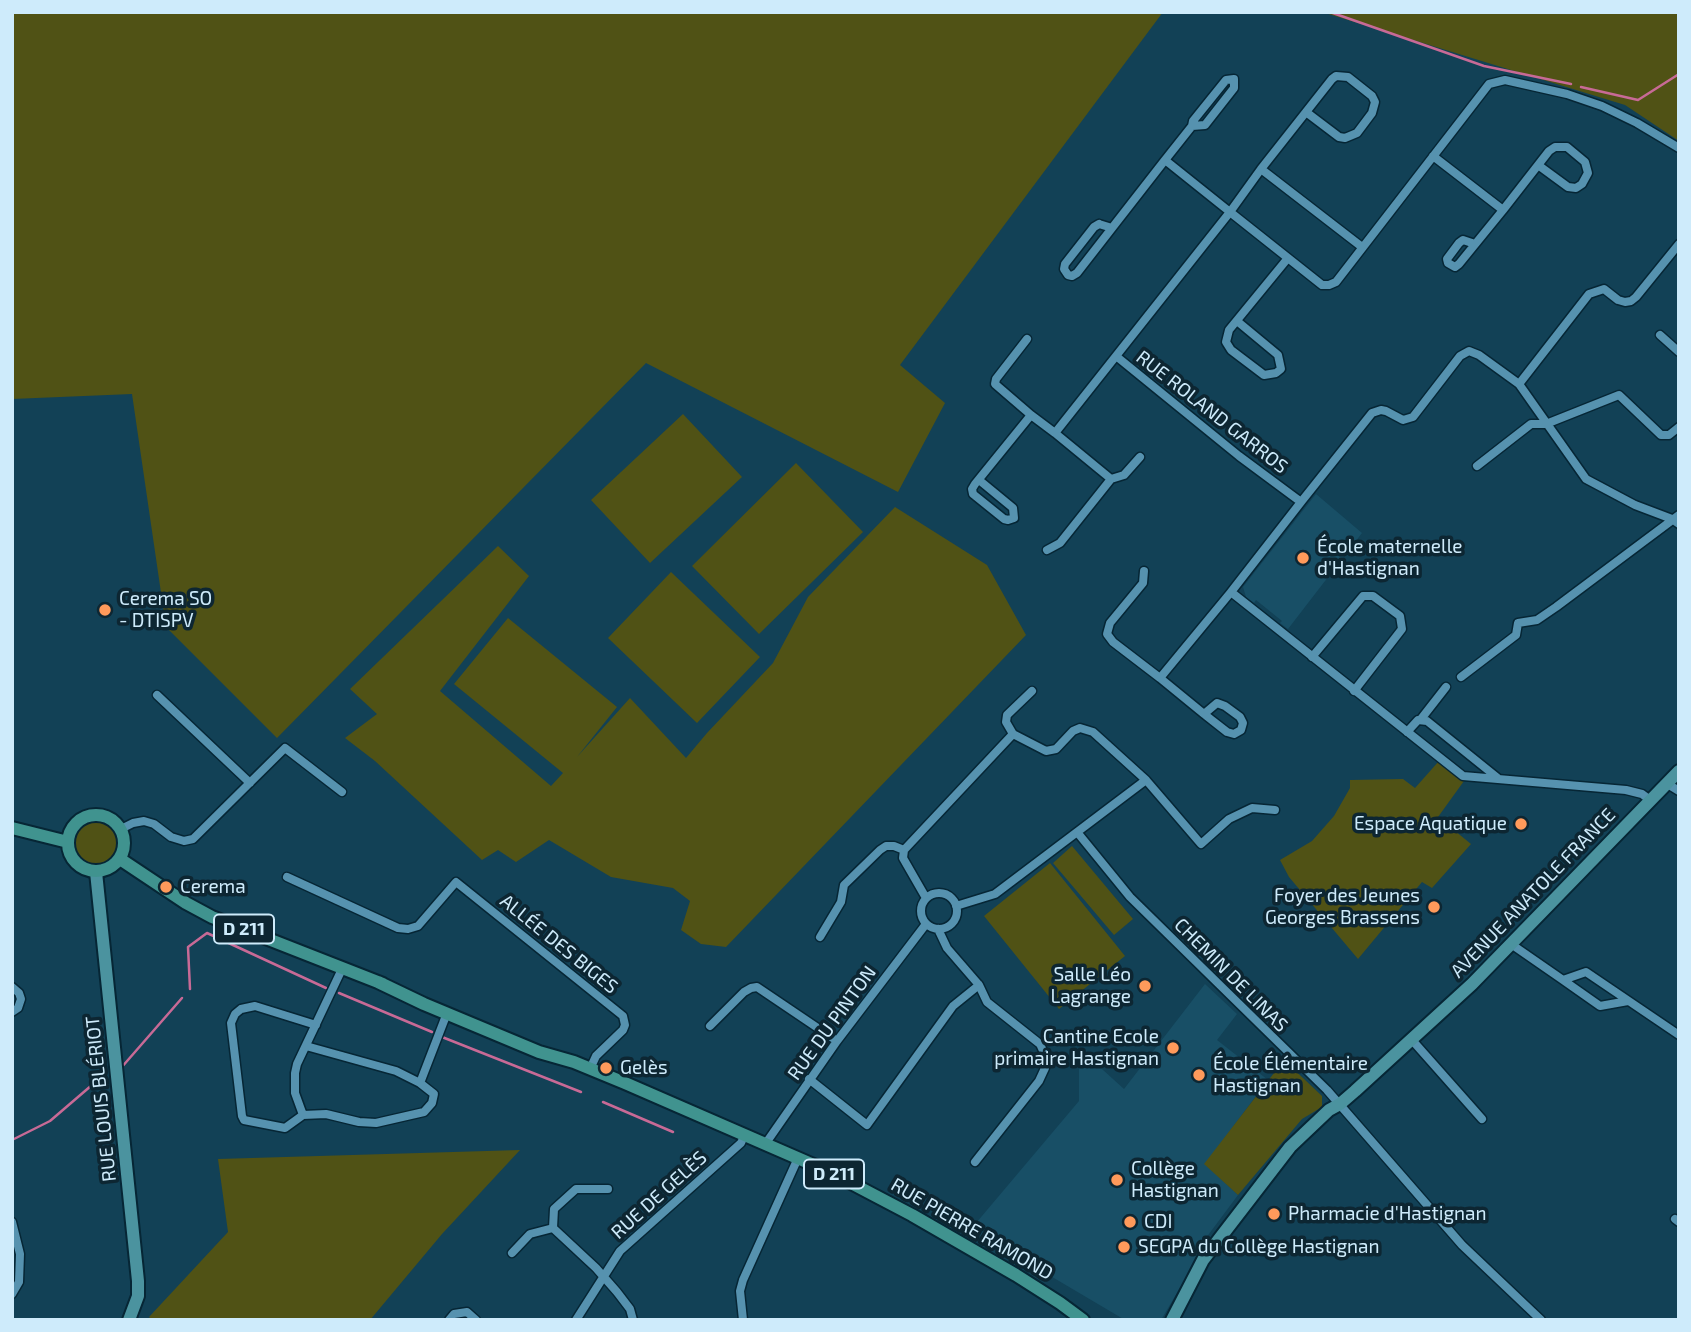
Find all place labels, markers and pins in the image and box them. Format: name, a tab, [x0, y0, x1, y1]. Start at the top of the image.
place label: École maternelle d'Hastignan	[1317, 536, 1463, 580]
marker: École maternelle d'Hastignan	[1295, 550, 1311, 566]
place label: Cerema SO - DTISPV	[119, 588, 212, 632]
marker: Cerema SO - DTISPV	[97, 602, 113, 618]
place label: Espace Aquatique	[1354, 813, 1507, 835]
marker: Espace Aquatique	[1513, 816, 1529, 832]
place label: Cerema	[180, 876, 246, 898]
marker: Cerema	[158, 879, 174, 895]
place label: Foyer des Jeunes Georges Brassens	[1265, 885, 1420, 929]
marker: Foyer des Jeunes Georges Brassens	[1426, 899, 1442, 915]
place label: Salle Léo Lagrange	[1050, 964, 1131, 1008]
marker: Salle Léo Lagrange	[1137, 978, 1153, 994]
place label: Cantine Ecole primaire Hastignan	[994, 1026, 1159, 1070]
marker: Cantine Ecole primaire Hastignan	[1165, 1040, 1181, 1056]
place label: École Élémentaire Hastignan	[1213, 1053, 1368, 1097]
place label: Gelès	[620, 1057, 668, 1079]
marker: Gelès	[598, 1060, 614, 1076]
marker: École Élémentaire Hastignan	[1191, 1067, 1207, 1083]
place label: Collège Hastignan	[1131, 1158, 1219, 1202]
marker: Collège Hastignan	[1109, 1172, 1125, 1188]
place label: Pharmacie d'Hastignan	[1288, 1203, 1487, 1225]
marker: Pharmacie d'Hastignan	[1266, 1206, 1282, 1222]
place label: CDI	[1144, 1211, 1172, 1233]
marker: CDI	[1122, 1214, 1138, 1230]
place label: SEGPA du Collège Hastignan	[1138, 1236, 1380, 1258]
marker: SEGPA du Collège Hastignan	[1116, 1239, 1132, 1255]

